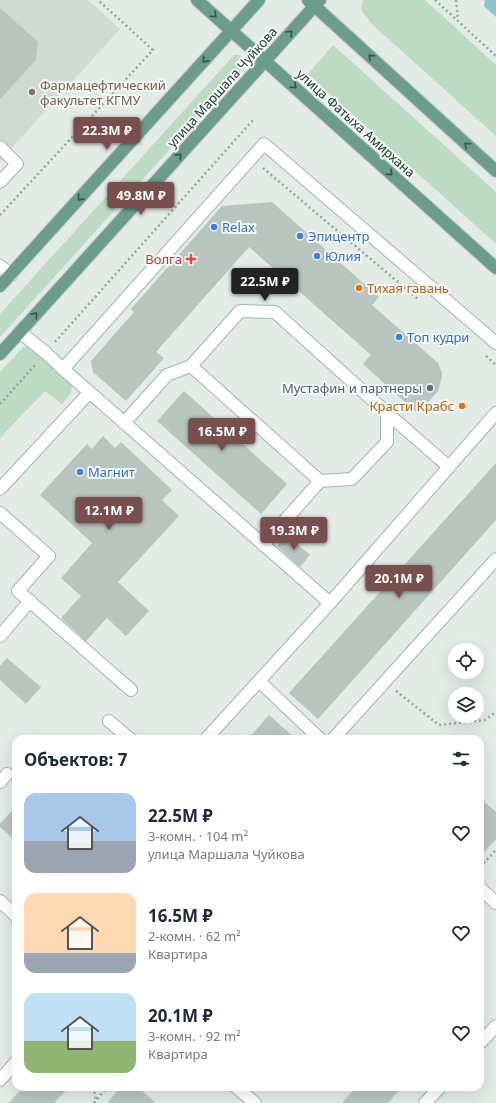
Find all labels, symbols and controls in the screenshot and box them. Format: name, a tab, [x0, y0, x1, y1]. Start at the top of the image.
one-way arrow	[209, 11, 217, 18]
street label: улица Маршала Чуйкова	[163, 23, 281, 151]
one-way arrow	[285, 31, 292, 38]
one-way arrow	[202, 55, 210, 63]
one-way arrow	[368, 55, 376, 62]
street label: улица Фатыха Амирхана	[293, 65, 419, 181]
place label: Фармацефтический факультет КГМУ	[40, 76, 166, 109]
one-way arrow	[289, 82, 296, 89]
marker: Фармацефтический факультет КГМУ	[27, 87, 37, 97]
pin: 22.3M ₽	[70, 117, 144, 151]
text: 22.3M ₽	[82, 121, 132, 139]
one-way arrow	[464, 142, 472, 150]
one-way arrow	[174, 153, 181, 161]
one-way arrow	[386, 169, 393, 176]
pin: 49.8M ₽	[104, 182, 178, 216]
text: 49.8M ₽	[116, 186, 166, 204]
one-way arrow	[77, 193, 85, 201]
place label: Relax	[222, 218, 255, 236]
marker: Relax	[209, 222, 219, 232]
place label: Эпицентр	[308, 227, 370, 245]
marker: Эпицентр	[295, 231, 305, 241]
place label: Юлия	[325, 247, 361, 265]
place label: Волга	[145, 250, 182, 268]
marker: Юлия	[312, 251, 322, 261]
marker: Волга	[185, 253, 197, 265]
pin: 22.5M ₽	[228, 268, 302, 302]
text: 22.5M ₽	[240, 272, 290, 290]
place label: Тихая гавань	[367, 279, 449, 297]
marker: Тихая гавань	[354, 283, 364, 293]
one-way arrow	[31, 312, 38, 320]
place label: Топ кудри	[407, 328, 469, 346]
marker: Топ кудри	[394, 332, 404, 342]
place label: Мустафин и партнеры	[282, 379, 422, 397]
marker: Мустафин и партнеры	[425, 383, 435, 393]
place label: Красти Крабс	[369, 397, 454, 415]
marker: Красти Крабс	[457, 401, 467, 411]
pin: 16.5M ₽	[185, 418, 259, 452]
text: 16.5M ₽	[197, 422, 247, 440]
place label: Магнит	[88, 463, 135, 481]
marker: Магнит	[75, 467, 85, 477]
pin: 12.1M ₽	[72, 497, 146, 531]
text: 12.1M ₽	[84, 501, 134, 519]
pin: 19.3M ₽	[257, 517, 331, 551]
text: 19.3M ₽	[269, 521, 319, 539]
pin: 20.1M ₽	[362, 565, 436, 599]
text: 20.1M ₽	[374, 569, 424, 587]
map controls	[448, 643, 484, 723]
button: locate	[448, 643, 484, 679]
button: layers	[448, 687, 484, 723]
text: Объектов: 7	[24, 748, 127, 771]
icon: filters	[450, 748, 472, 770]
text: 22.5M ₽	[148, 804, 213, 827]
icon: home	[56, 809, 104, 857]
icon: heart	[450, 822, 472, 844]
text: 3-комн. · 104 m²	[148, 827, 248, 845]
text: улица Маршала Чуйкова	[148, 845, 305, 863]
text: 16.5M ₽	[148, 904, 213, 927]
icon: home	[56, 909, 104, 957]
icon: heart	[450, 922, 472, 944]
text: 2-комн. · 62 m²	[148, 927, 241, 945]
text: Квартира	[148, 945, 208, 963]
text: 20.1M ₽	[148, 1004, 213, 1027]
icon: home	[56, 1009, 104, 1057]
icon: heart	[450, 1022, 472, 1044]
text: 3-комн. · 92 m²	[148, 1027, 241, 1045]
text: Квартира	[148, 1045, 208, 1063]

